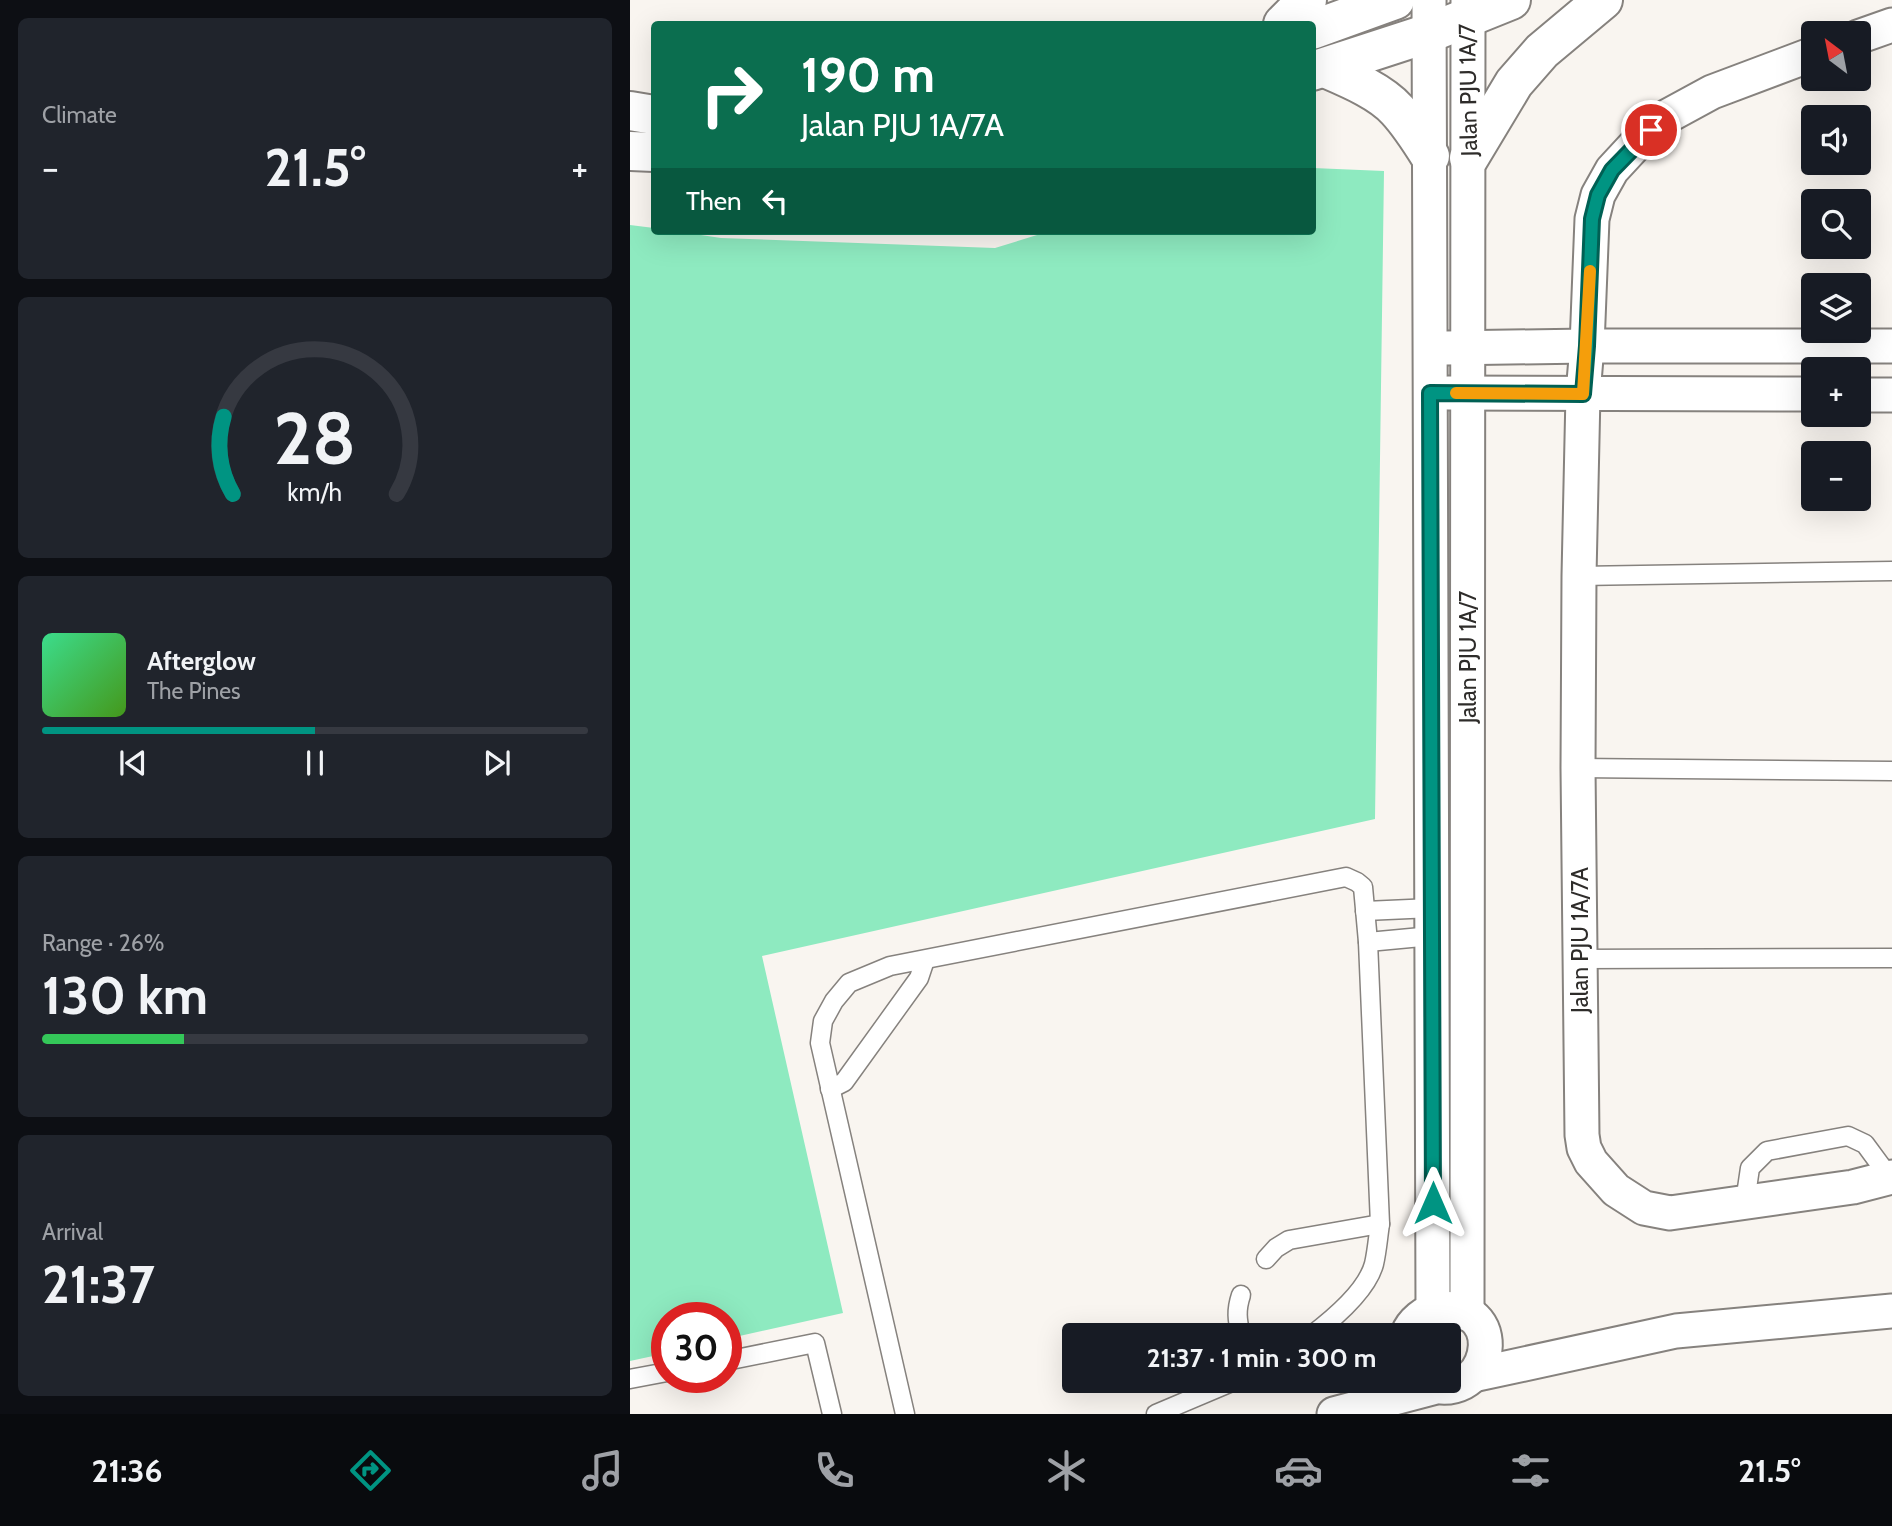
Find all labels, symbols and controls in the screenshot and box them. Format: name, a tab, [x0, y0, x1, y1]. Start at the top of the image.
north arrow	[1801, 21, 1871, 91]
map controls	[1801, 21, 1871, 511]
street label: Jalan PJU 1A/7	[1453, 23, 1483, 158]
text: 190 m	[801, 45, 935, 104]
icon: right	[686, 49, 777, 140]
pin	[1621, 100, 1681, 160]
text: Climate	[42, 101, 117, 129]
text: Jalan PJU 1A/7A	[801, 105, 1004, 144]
button: sound	[1801, 105, 1871, 175]
icon: arrive	[1632, 111, 1670, 149]
text: 21.5°	[264, 136, 366, 199]
text: −	[42, 144, 59, 191]
text: +	[571, 144, 588, 191]
icon: left	[756, 182, 794, 220]
text: Then	[686, 185, 742, 217]
button: search	[1801, 189, 1871, 259]
button: layers	[1801, 273, 1871, 343]
button: +	[1801, 357, 1871, 427]
text: 28	[274, 394, 356, 482]
button: −	[1801, 441, 1871, 511]
text: km/h	[288, 477, 342, 507]
street label: Jalan PJU 1A/7	[1454, 590, 1482, 724]
text: Afterglow	[147, 645, 256, 677]
text: The Pines	[147, 677, 241, 705]
icon: previous	[114, 744, 152, 782]
icon: pause	[296, 744, 334, 782]
icon: next	[478, 744, 516, 782]
street label: Jalan PJU 1A/7A	[1566, 867, 1594, 1014]
text: Range · 26%	[42, 929, 165, 957]
text: 130 km	[42, 964, 208, 1027]
position arrow	[1396, 1166, 1470, 1240]
text: Arrival	[42, 1218, 103, 1246]
text: 21:37	[42, 1253, 155, 1316]
speed limit sign: 30	[651, 1302, 742, 1393]
text: 21:37 · 1 min · 300 m	[1147, 1342, 1376, 1374]
icon: directions	[346, 1446, 395, 1495]
icon: music	[578, 1446, 627, 1495]
icon: phone	[810, 1446, 859, 1495]
icon: climate	[1042, 1446, 1091, 1495]
icon: car	[1274, 1446, 1323, 1495]
icon: filters	[1506, 1446, 1555, 1495]
text: 21:36	[92, 1451, 163, 1490]
text: 21.5°	[1738, 1451, 1800, 1490]

